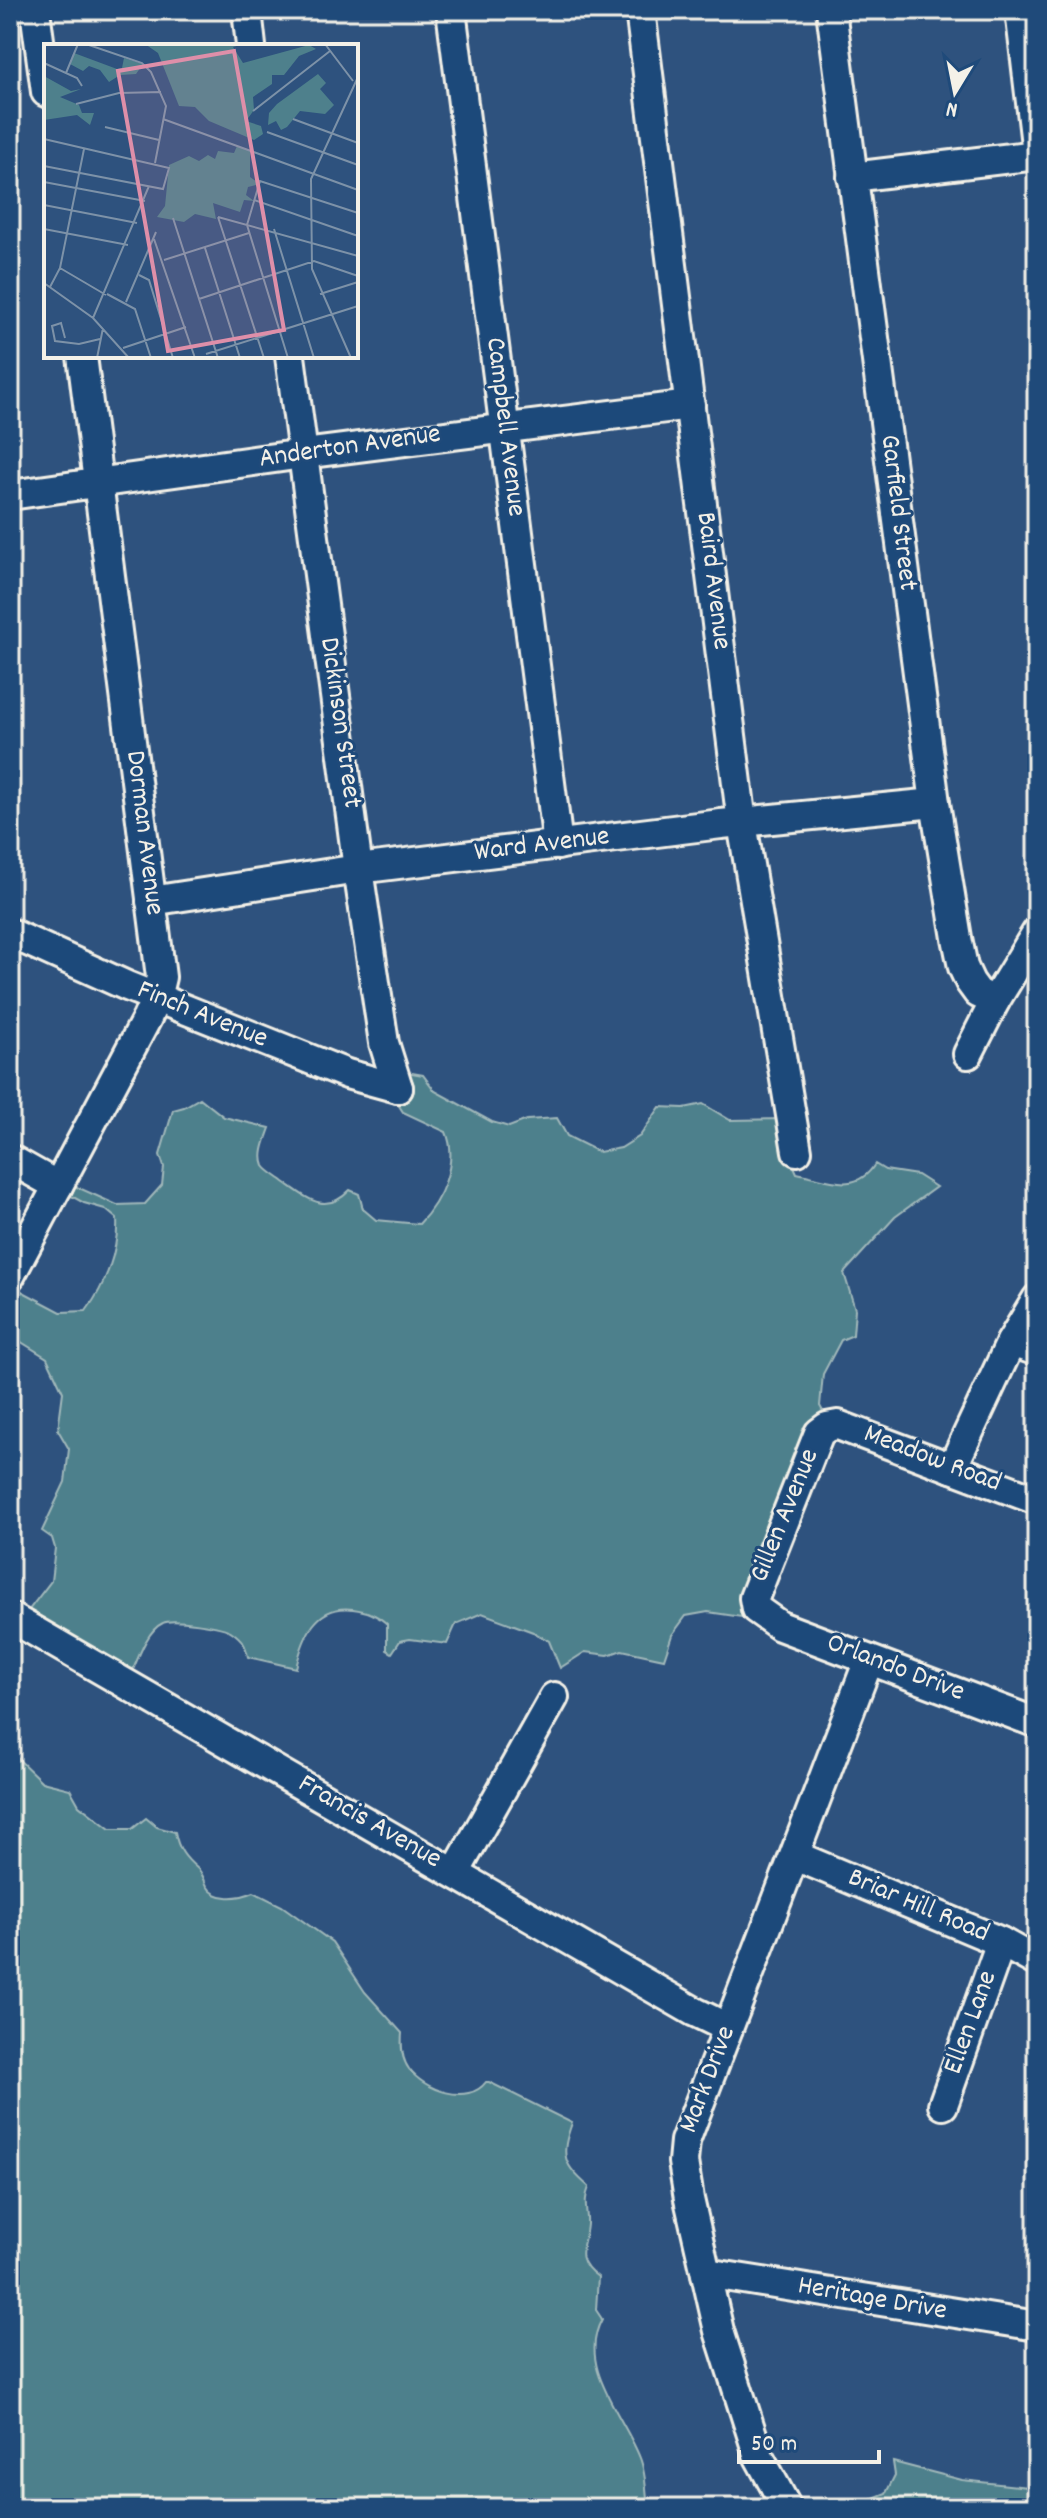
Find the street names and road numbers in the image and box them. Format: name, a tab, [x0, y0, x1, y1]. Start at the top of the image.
street label: Campbell Avenue	[473, 335, 535, 519]
street label: Anderton Avenue	[257, 415, 443, 481]
street label: Garfield Street	[868, 433, 926, 593]
street label: Baird Avenue	[684, 510, 740, 652]
street label: Dickinson Street	[307, 635, 371, 811]
street label: Dorman Avenue	[113, 748, 173, 918]
street label: Ward Avenue	[472, 818, 612, 874]
street label: Finch Avenue	[131, 972, 273, 1060]
street label: Meadow Road	[857, 1415, 1007, 1505]
street label: Gillen Avenue	[741, 1443, 831, 1589]
street label: Orlando Drive	[820, 1624, 970, 1714]
street label: Francis Avenue	[290, 1766, 448, 1880]
street label: Briar Hill Road	[841, 1859, 995, 1955]
street label: Ellen Lane	[935, 1966, 1009, 2080]
street label: Mark Drive	[670, 2021, 748, 2139]
street label: Heritage Drive	[794, 2267, 950, 2333]

